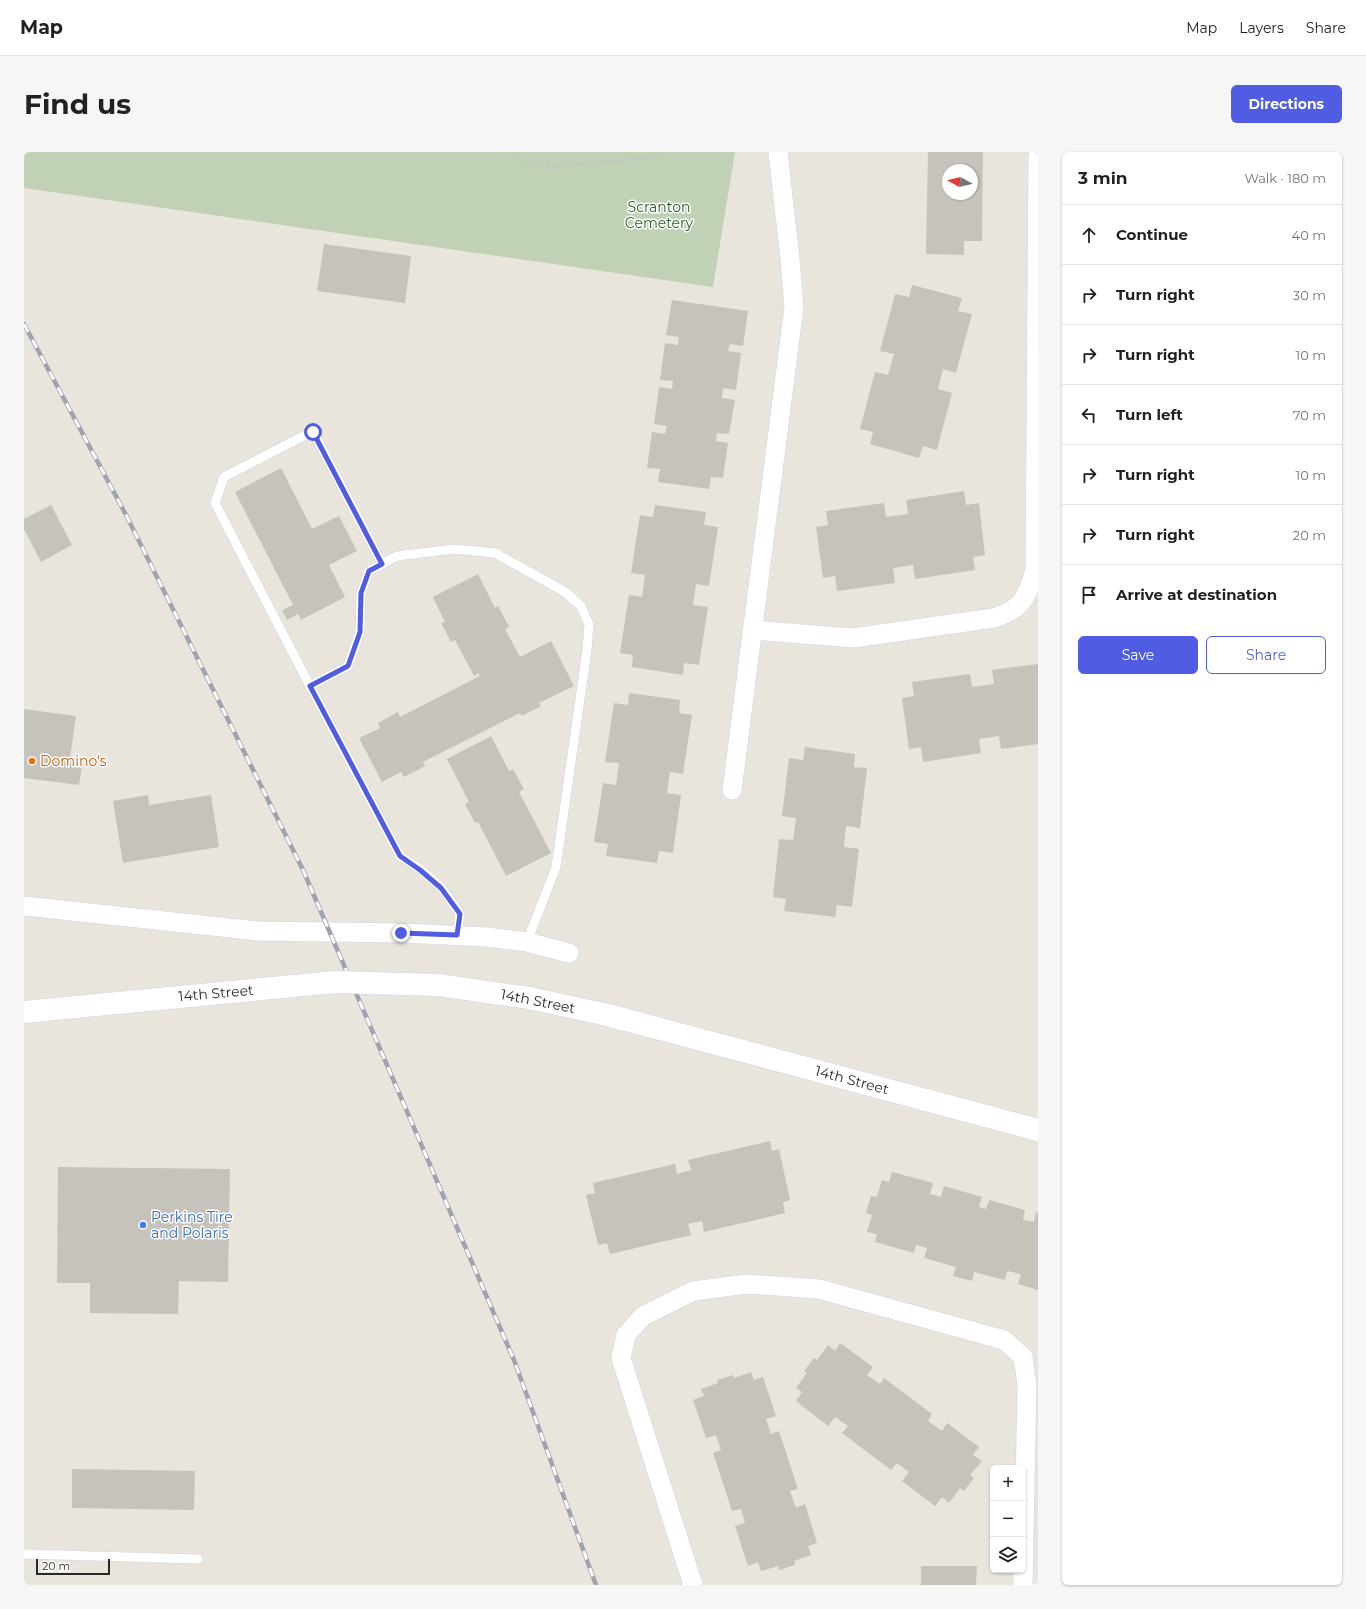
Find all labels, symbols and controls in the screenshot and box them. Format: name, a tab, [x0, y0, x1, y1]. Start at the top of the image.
text: Map	[20, 16, 63, 39]
text: Map	[1186, 19, 1217, 37]
text: Layers	[1239, 19, 1284, 37]
text: Share	[1306, 19, 1346, 37]
button: Directions	[1231, 85, 1342, 123]
text: Find us	[24, 87, 131, 121]
north arrow	[942, 164, 978, 200]
text: 3 min	[1078, 168, 1128, 188]
text: Walk · 180 m	[1244, 170, 1326, 186]
park label: Scranton Cemetery	[625, 198, 694, 232]
icon: ahead	[1078, 224, 1100, 246]
text: Continue	[1116, 225, 1188, 244]
text: 40 m	[1292, 227, 1326, 243]
icon: right	[1078, 284, 1100, 306]
text: Turn right	[1116, 285, 1195, 304]
text: 30 m	[1293, 287, 1326, 303]
icon: right	[1078, 344, 1100, 366]
text: Turn right	[1116, 345, 1195, 364]
text: 10 m	[1296, 347, 1326, 363]
icon: left	[1078, 404, 1100, 426]
text: Turn left	[1116, 405, 1183, 424]
text: 70 m	[1293, 407, 1326, 423]
route start	[304, 423, 322, 441]
icon: right	[1078, 464, 1100, 486]
text: Turn right	[1116, 465, 1195, 484]
text: 10 m	[1296, 467, 1326, 483]
icon: right	[1078, 524, 1100, 546]
text: Turn right	[1116, 525, 1195, 544]
text: 20 m	[1293, 527, 1326, 543]
icon: arrive	[1078, 584, 1100, 606]
text: Arrive at destination	[1116, 585, 1277, 604]
button: Save	[1078, 636, 1198, 674]
button: Share	[1206, 636, 1326, 674]
place label: Domino's	[40, 752, 107, 770]
marker: Domino's	[27, 756, 37, 766]
route end	[392, 924, 410, 942]
street label: 14th Street	[178, 981, 255, 1005]
street label: 14th Street	[499, 985, 577, 1017]
street label: 14th Street	[813, 1062, 891, 1099]
place label: Perkins Tire and Polaris	[151, 1208, 233, 1242]
marker: Perkins Tire and Polaris	[138, 1220, 148, 1230]
map controls	[990, 1465, 1026, 1573]
button: +	[990, 1465, 1026, 1501]
button: −	[990, 1501, 1026, 1537]
button: layers	[990, 1537, 1026, 1573]
scale bar	[36, 1557, 110, 1576]
text: 20 m	[42, 1559, 70, 1573]

